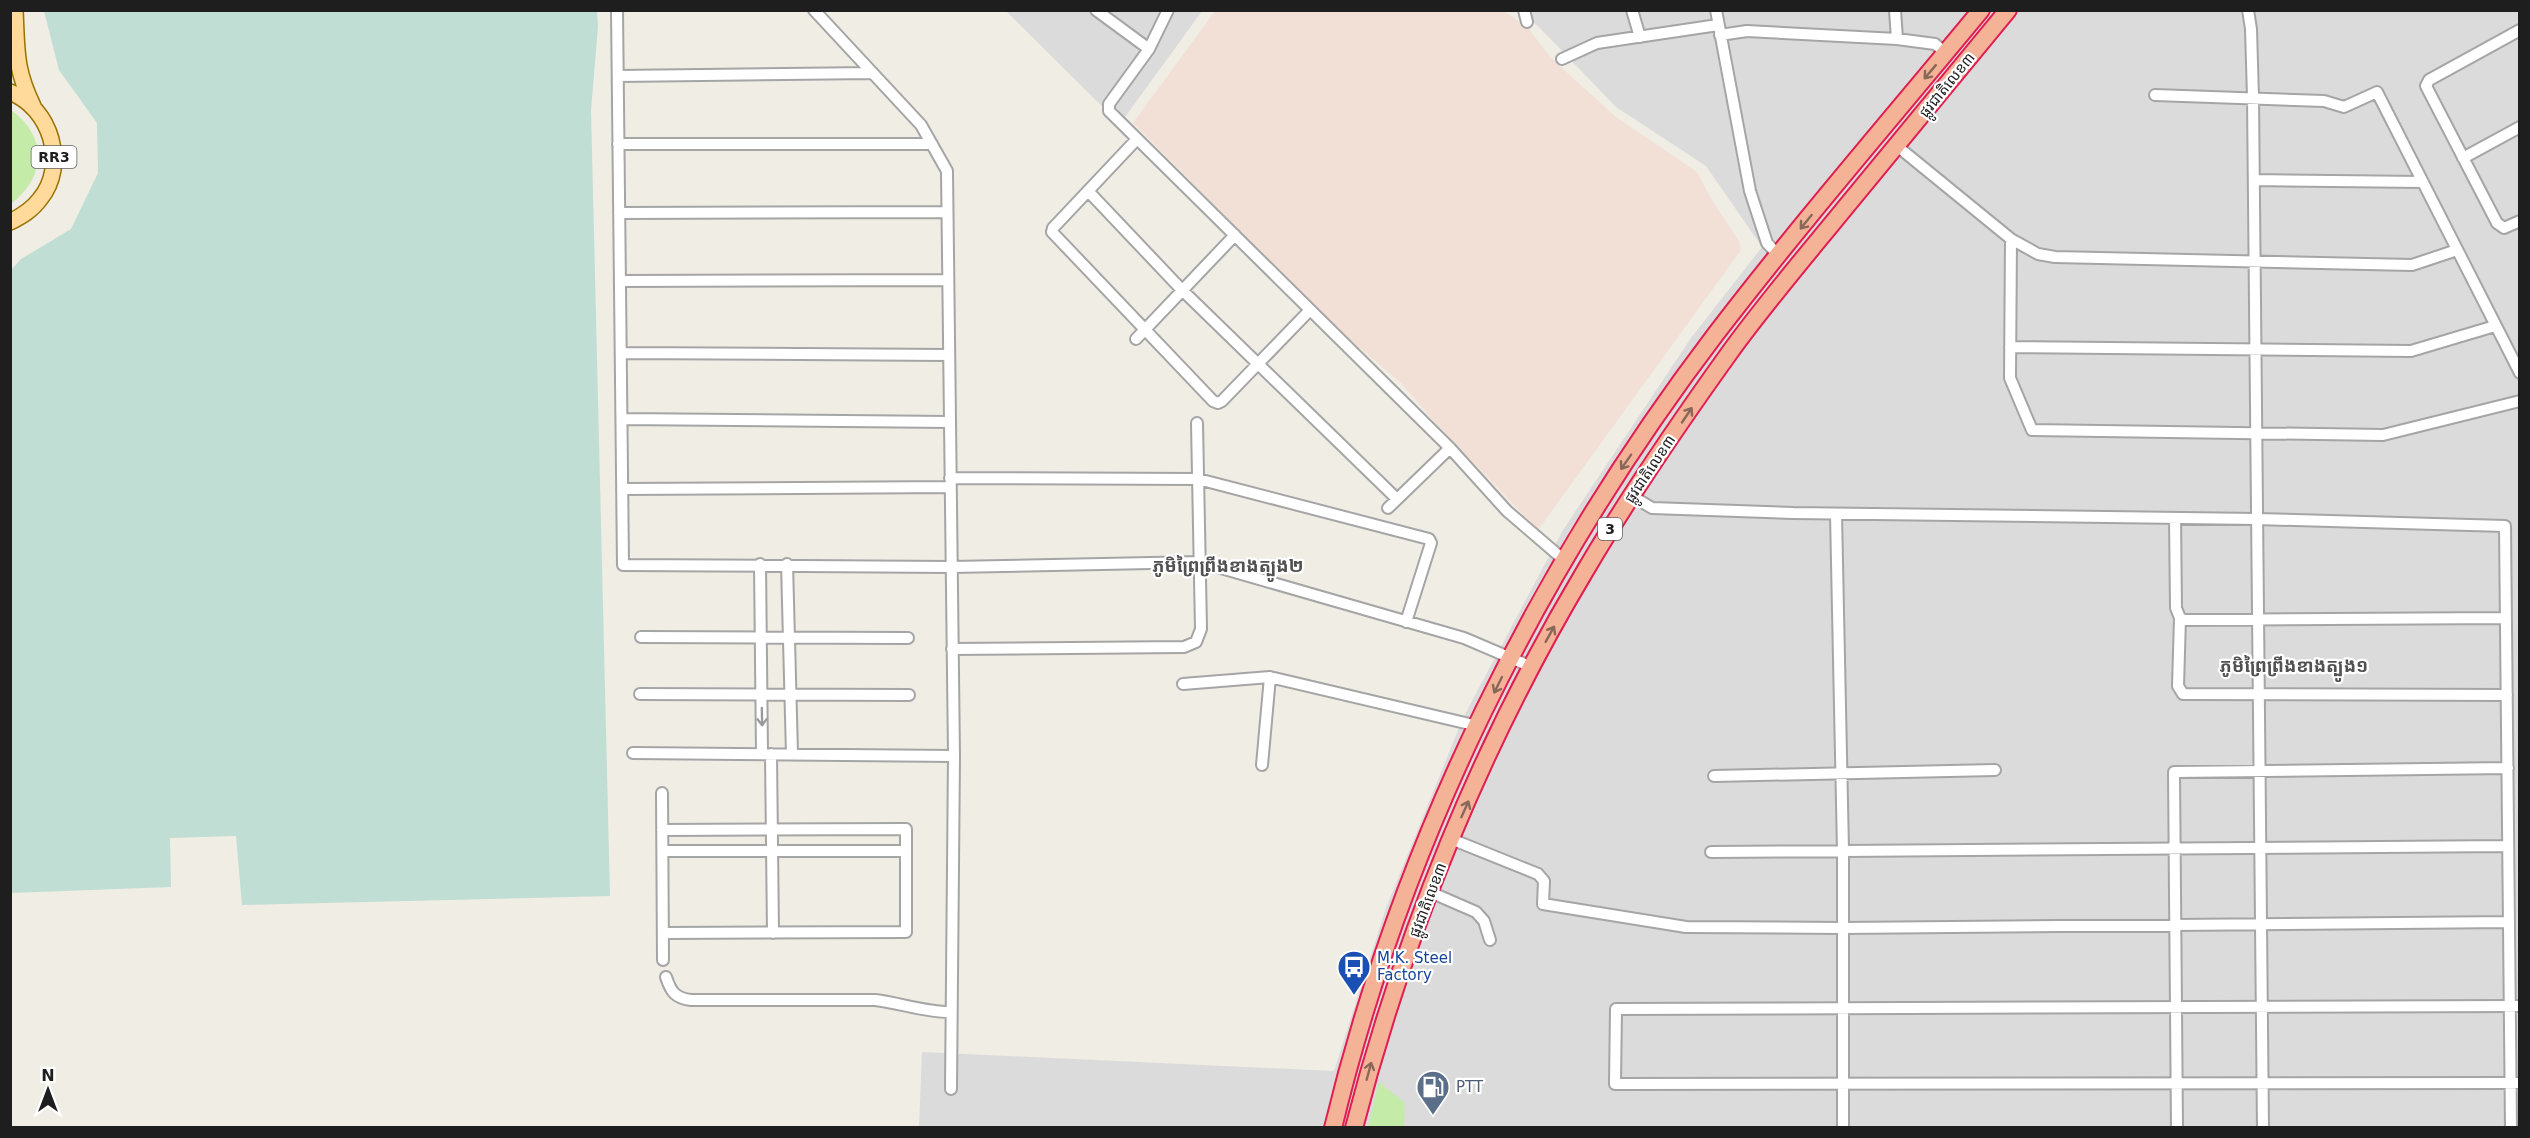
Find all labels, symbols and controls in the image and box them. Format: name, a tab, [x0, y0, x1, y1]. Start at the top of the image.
street label: ផ្លូវជាតិលេខ៣	[1915, 49, 1982, 124]
one-way arrow	[1924, 64, 1937, 80]
road number: RR3	[32, 146, 76, 168]
one-way arrow	[1800, 214, 1813, 230]
one-way arrow	[1681, 408, 1693, 424]
street label: ផ្លូវជាតិលេខ៣	[1621, 431, 1683, 509]
one-way arrow	[1620, 453, 1632, 469]
road number: 3	[1598, 518, 1622, 540]
district label: ភូមិព្រៃព្រីងខាងត្បូង២	[1152, 554, 1304, 582]
one-way arrow	[1544, 626, 1556, 643]
district label: ភូមិព្រៃព្រីងខាងត្បូង១	[2220, 654, 2368, 682]
one-way arrow	[1491, 676, 1503, 694]
one-way arrow	[756, 706, 768, 726]
one-way arrow	[1459, 800, 1471, 818]
street label: ផ្លូវជាតិលេខ៣	[1406, 860, 1455, 941]
bus stop icon: M.K. Steel Factory	[1336, 949, 1372, 996]
place label: M.K. Steel Factory	[1377, 949, 1452, 984]
north arrow	[18, 1060, 78, 1120]
one-way arrow	[1364, 1062, 1375, 1081]
text: N	[41, 1066, 55, 1085]
fuel station icon: PTT	[1415, 1069, 1451, 1116]
place label: PTT	[1456, 1078, 1484, 1096]

